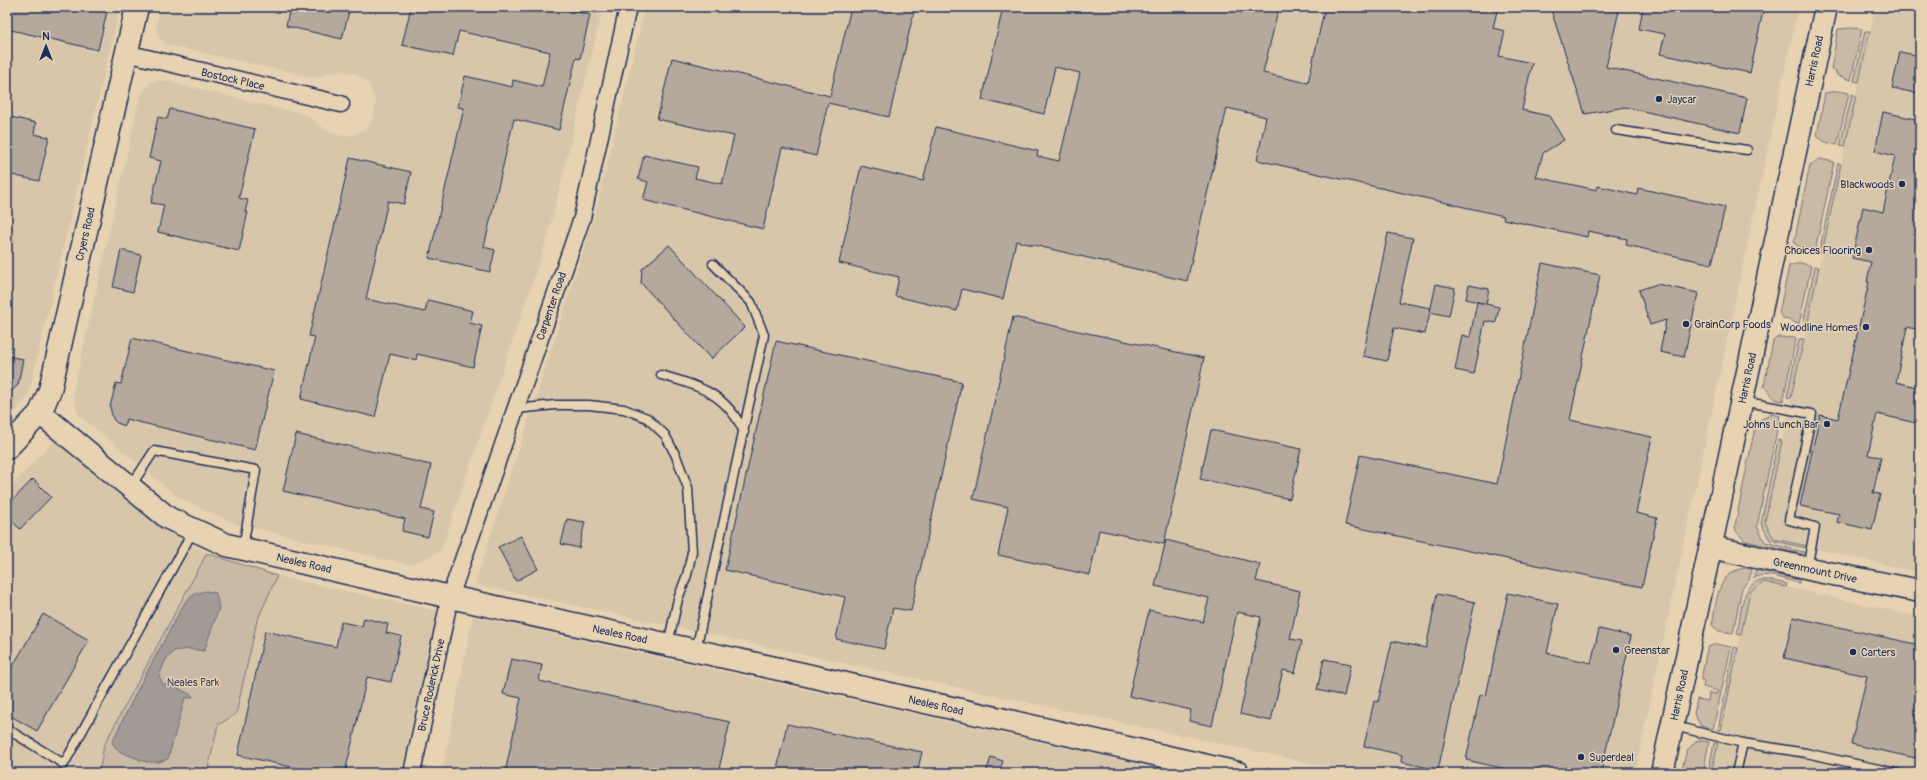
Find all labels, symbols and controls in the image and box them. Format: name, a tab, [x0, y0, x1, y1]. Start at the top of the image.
north arrow	[26, 26, 66, 66]
text: N	[42, 30, 50, 43]
street label: Harris Road	[1803, 34, 1826, 88]
street label: Bostock Place	[200, 66, 266, 93]
place label: Jaycar	[1667, 93, 1697, 106]
marker: Jaycar	[1654, 94, 1664, 104]
place label: Blackwoods	[1840, 178, 1894, 191]
marker: Blackwoods	[1897, 179, 1907, 189]
street label: Cryers Road	[73, 206, 98, 262]
place label: Choices Flooring	[1784, 244, 1861, 257]
marker: Choices Flooring	[1864, 245, 1874, 255]
street label: Carpenter Road	[534, 270, 569, 342]
place label: GrainCorp Foods	[1694, 318, 1771, 331]
marker: GrainCorp Foods	[1681, 319, 1691, 329]
place label: Woodline Homes	[1780, 321, 1858, 334]
marker: Woodline Homes	[1861, 322, 1871, 332]
street label: Harris Road	[1736, 351, 1759, 405]
place label: Johns Lunch Bar	[1743, 418, 1819, 431]
marker: Johns Lunch Bar	[1822, 419, 1832, 429]
street label: Neales Road	[275, 551, 333, 576]
street label: Greenmount Drive	[1772, 555, 1859, 586]
street label: Neales Road	[591, 622, 649, 647]
street label: Bruce Roderick Drive	[415, 637, 448, 733]
place label: Greenstar	[1624, 644, 1670, 657]
marker: Greenstar	[1611, 645, 1621, 655]
place label: Carters	[1861, 646, 1896, 659]
marker: Carters	[1848, 647, 1858, 657]
street label: Harris Road	[1668, 668, 1691, 722]
park label: Neales Park	[167, 676, 220, 689]
street label: Neales Road	[907, 693, 965, 718]
place label: Superdeal	[1589, 751, 1634, 764]
marker: Superdeal	[1576, 752, 1586, 762]

